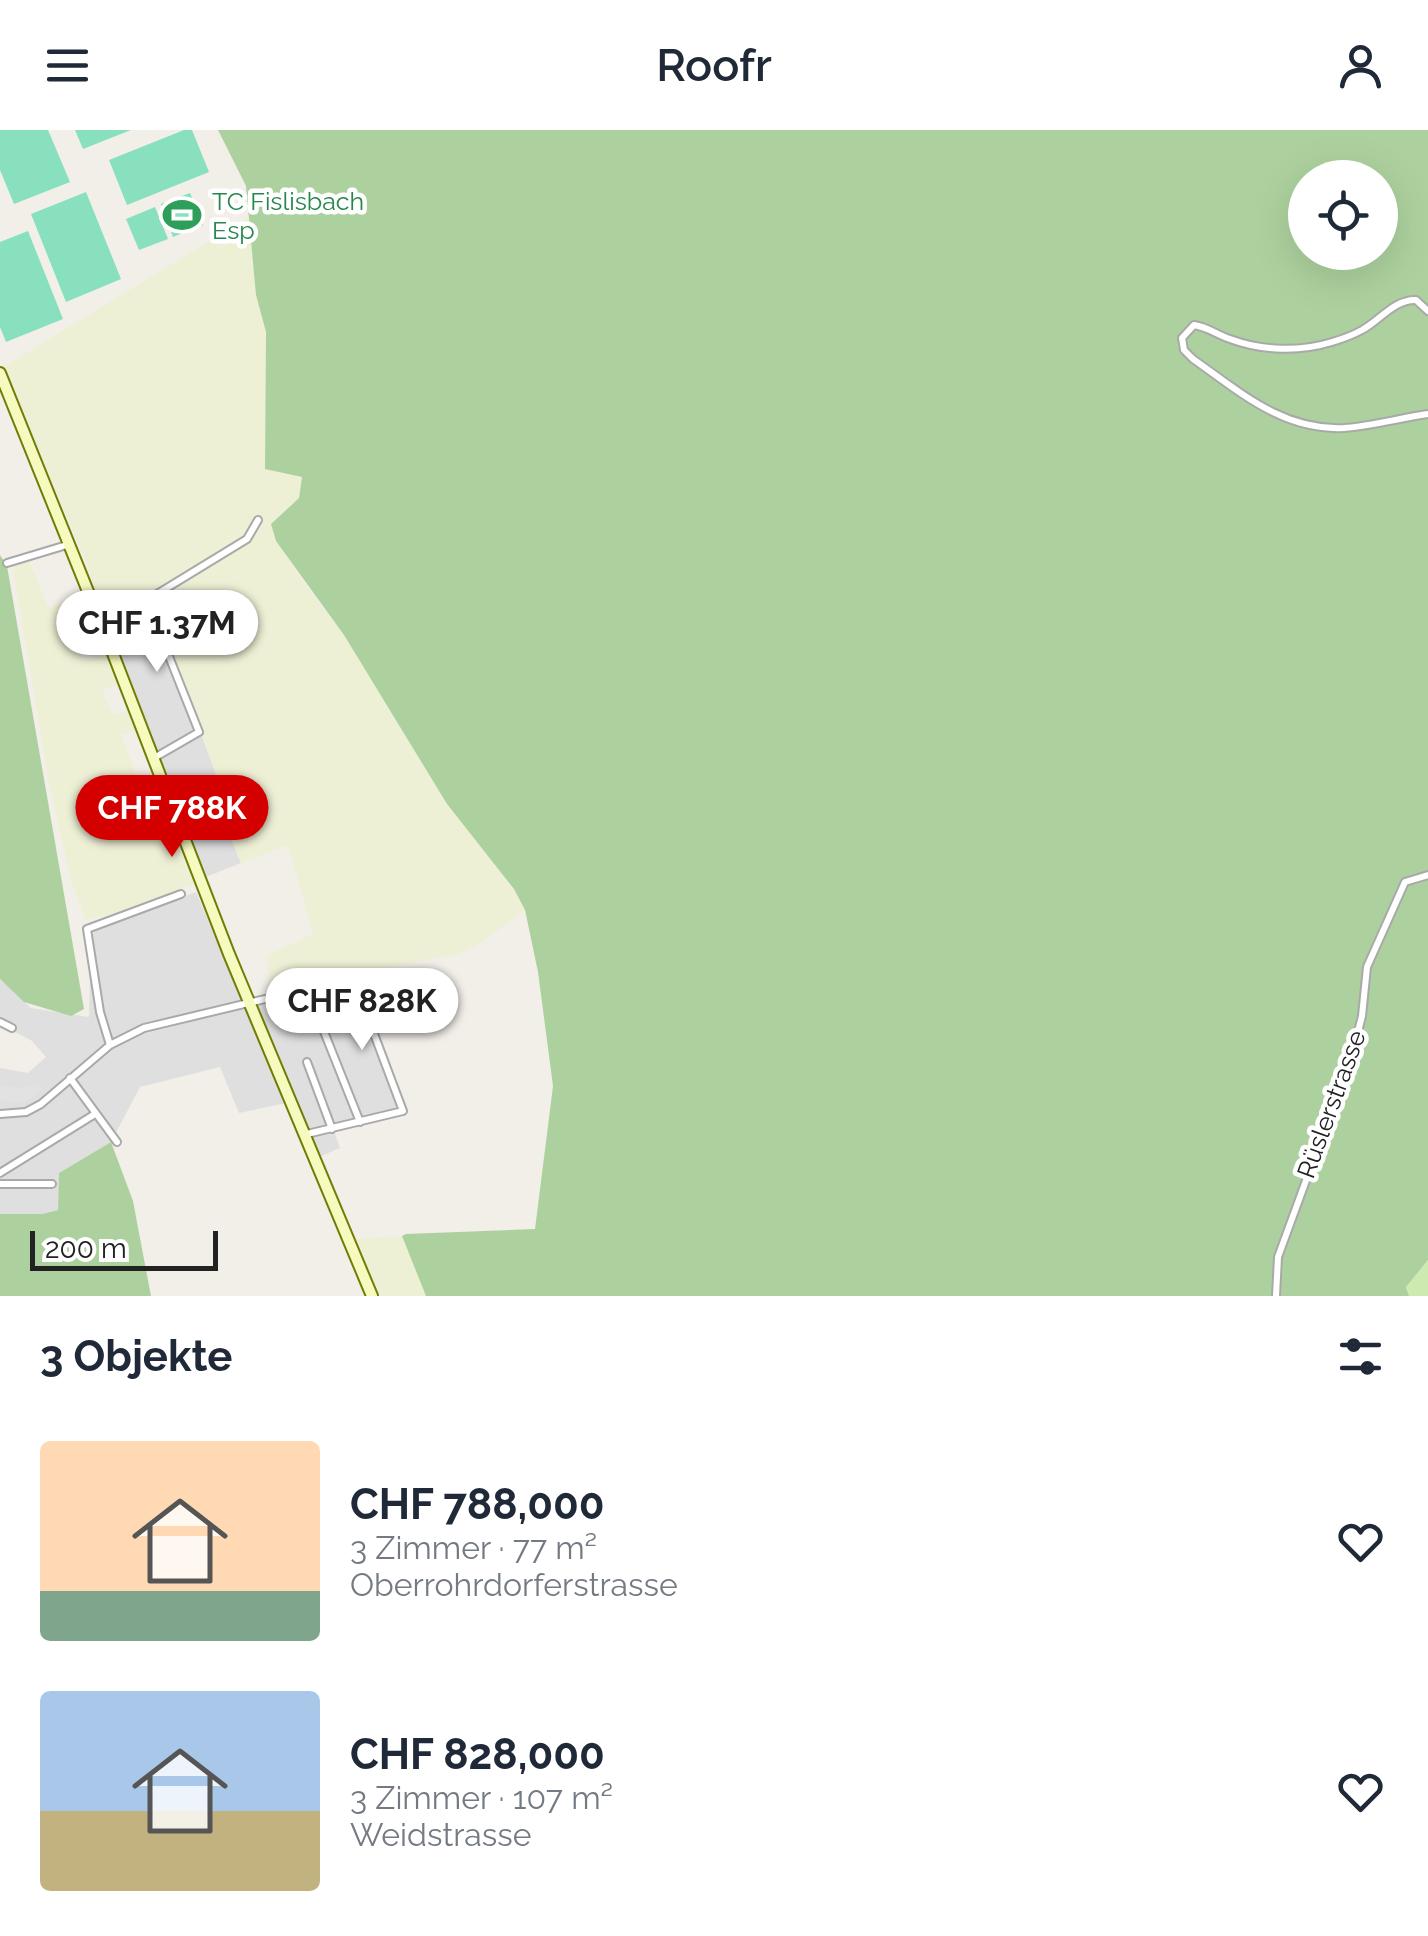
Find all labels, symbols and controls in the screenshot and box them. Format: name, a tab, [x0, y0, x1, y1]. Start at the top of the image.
icon: menu	[40, 38, 95, 93]
icon: person	[1333, 38, 1388, 93]
text: Roofr	[656, 39, 772, 92]
map controls	[1288, 160, 1398, 270]
button: locate	[1288, 160, 1398, 270]
place label: TC Fislisbach Esp	[212, 186, 364, 245]
sports icon: TC Fislisbach Esp	[161, 194, 203, 236]
pin: CHF 1.37M	[43, 590, 271, 675]
text: CHF 1.37M	[78, 604, 236, 641]
pin: CHF 788K	[69, 775, 275, 860]
text: CHF 788K	[97, 789, 247, 826]
pin: CHF 828K	[259, 968, 465, 1053]
text: CHF 828K	[287, 982, 437, 1019]
street label: Rüslerstrasse	[1290, 1026, 1372, 1182]
scale bar	[30, 1226, 218, 1270]
text: 200 m	[45, 1232, 127, 1265]
icon: filters	[1333, 1329, 1388, 1384]
text: 3 Objekte	[40, 1332, 232, 1381]
text: CHF 788,000	[350, 1480, 605, 1529]
icon: home	[120, 1481, 240, 1601]
icon: heart	[1333, 1514, 1388, 1569]
text: 3 Zimmer · 77 m²	[350, 1529, 597, 1566]
text: Oberrohrdorferstrasse	[350, 1566, 678, 1603]
text: CHF 828,000	[350, 1730, 605, 1779]
icon: home	[120, 1731, 240, 1851]
icon: heart	[1333, 1764, 1388, 1819]
text: 3 Zimmer · 107 m²	[350, 1779, 613, 1816]
text: Weidstrasse	[350, 1816, 531, 1853]

